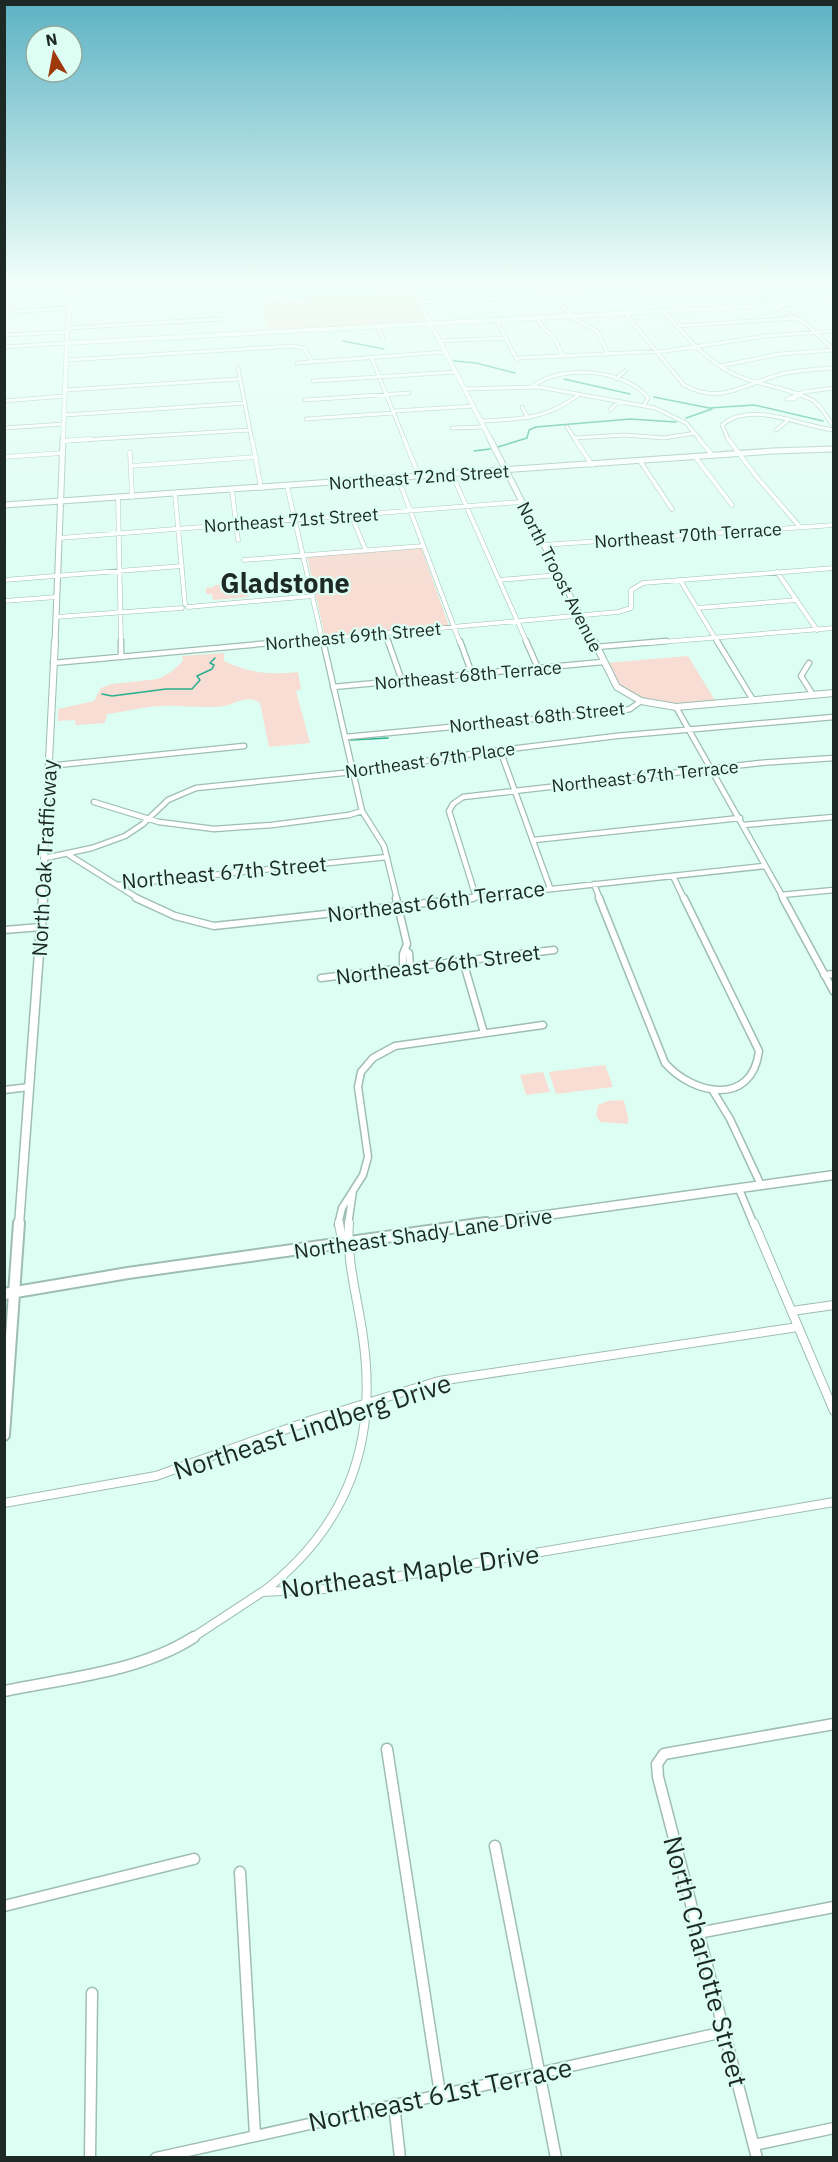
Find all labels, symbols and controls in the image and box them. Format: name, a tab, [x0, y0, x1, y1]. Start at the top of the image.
north arrow	[24, 24, 84, 84]
text: N	[44, 28, 59, 50]
street label: Northeast 72nd Street	[328, 459, 510, 495]
street label: North Troost Avenue	[512, 498, 608, 656]
street label: Northeast 71st Street	[203, 502, 379, 538]
street label: Northeast 70th Terrace	[594, 517, 783, 553]
district label: Gladstone	[220, 565, 350, 600]
street label: Northeast 69th Street	[264, 617, 442, 655]
street label: Northeast 68th Terrace	[374, 655, 563, 695]
street label: Northeast 68th Street	[448, 696, 626, 738]
street label: Northeast 67th Place	[344, 737, 517, 783]
street label: Northeast 67th Terrace	[550, 755, 740, 797]
street label: North Oak Trafficway	[25, 758, 63, 957]
street label: Northeast 67th Street	[120, 849, 328, 895]
street label: Northeast 66th Terrace	[326, 874, 546, 928]
street label: Northeast 66th Street	[334, 938, 542, 990]
street label: Northeast Shady Lane Drive	[292, 1201, 554, 1265]
street label: Northeast Lindberg Drive	[169, 1365, 455, 1487]
street label: Northeast Maple Drive	[279, 1536, 541, 1606]
street label: North Charlotte Street	[656, 1832, 756, 2090]
street label: Northeast 61st Terrace	[305, 2049, 575, 2139]

